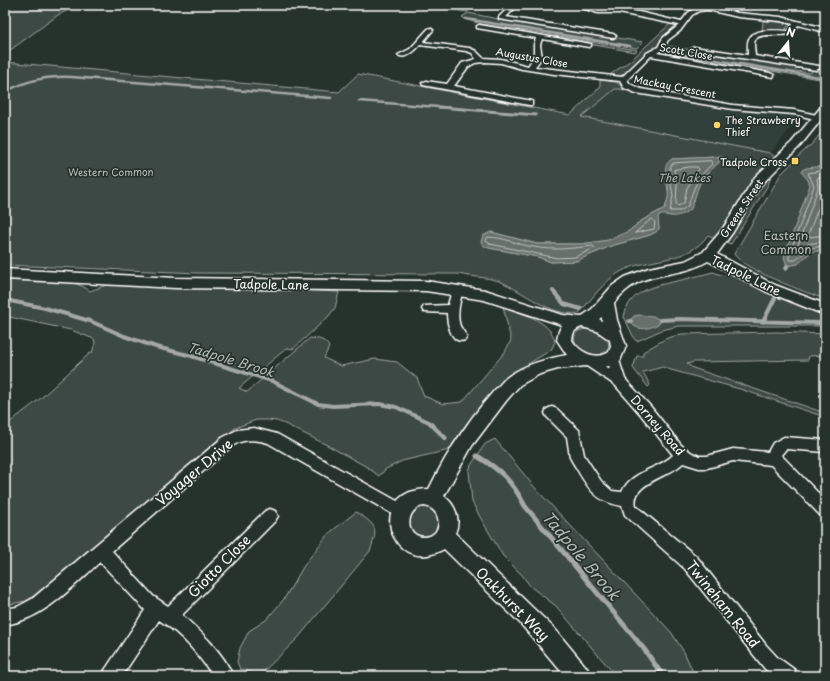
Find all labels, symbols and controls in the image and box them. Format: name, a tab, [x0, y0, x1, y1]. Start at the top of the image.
north arrow	[768, 22, 808, 62]
text: N	[784, 23, 798, 41]
street label: Scott Close	[658, 39, 714, 63]
street label: Augustus Close	[495, 43, 569, 71]
street label: Mackay Crescent	[633, 71, 717, 101]
place label: The Strawberry Thief	[725, 112, 801, 139]
marker: The Strawberry Thief	[712, 120, 722, 130]
place label: Tadpole Cross	[720, 154, 787, 169]
marker: Tadpole Cross	[790, 156, 800, 166]
park label: Western Common	[68, 164, 154, 179]
water label: The Lakes	[658, 169, 711, 186]
street label: Greene Street	[716, 176, 766, 240]
park label: Eastern Common	[761, 226, 811, 258]
street label: Tadpole Lane	[708, 250, 784, 300]
street label: Tadpole Lane	[233, 274, 309, 294]
water label: Tadpole Brook	[185, 337, 277, 381]
street label: Dorney Road	[627, 391, 689, 459]
street label: Voyager Drive	[151, 433, 237, 511]
water label: Tadpole Brook	[537, 505, 627, 606]
street label: Giotto Close	[183, 530, 255, 602]
street label: Twineham Road	[681, 556, 765, 652]
street label: Oakhurst Way	[471, 562, 555, 646]

